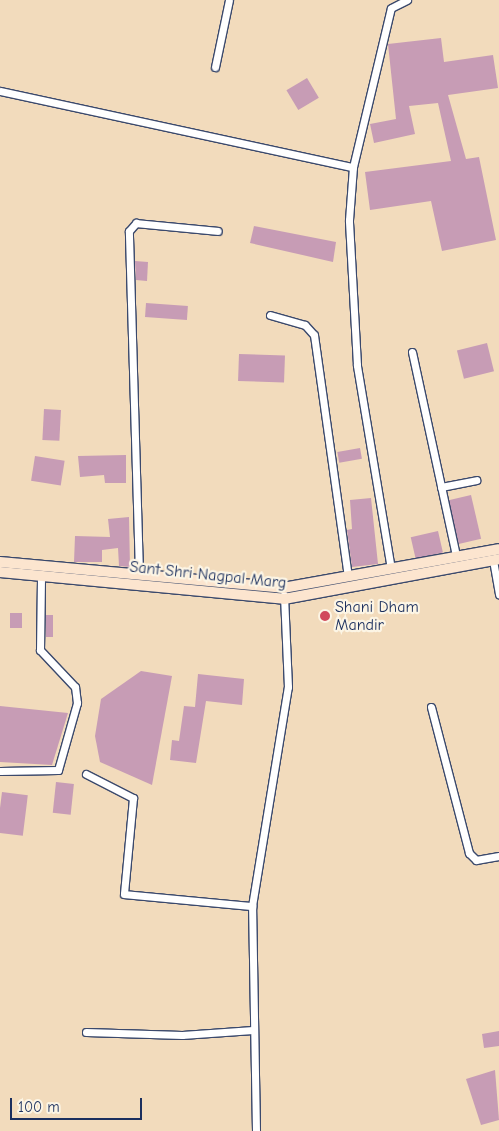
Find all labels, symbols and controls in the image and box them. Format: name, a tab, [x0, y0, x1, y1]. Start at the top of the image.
street label: Sant Shri Nagpal Marg	[129, 557, 287, 593]
place label: Shani Dham Mandir	[335, 597, 419, 635]
marker: Shani Dham Mandir	[319, 610, 331, 622]
scale bar	[12, 1088, 145, 1120]
text: 100 m	[18, 1098, 60, 1116]

